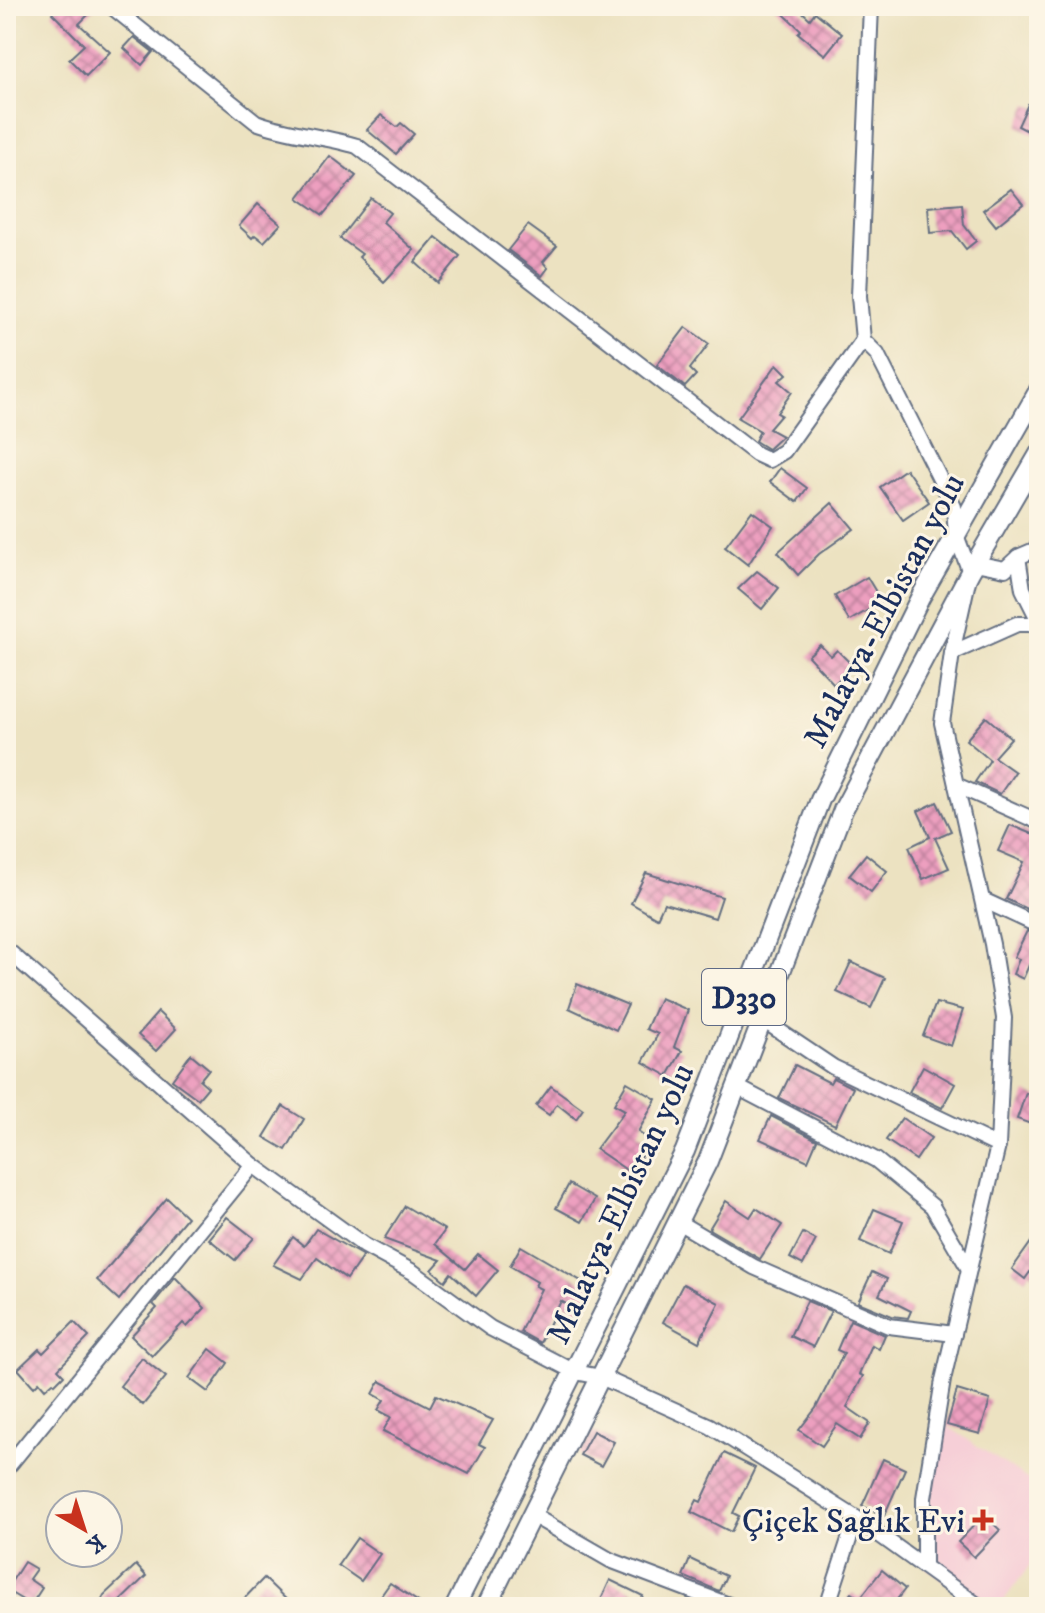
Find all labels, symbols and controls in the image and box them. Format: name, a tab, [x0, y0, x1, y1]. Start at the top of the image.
street label: Malatya-Elbistan yolu	[795, 466, 975, 755]
road number: D330	[702, 969, 786, 1025]
street label: Malatya-Elbistan yolu	[537, 1057, 704, 1351]
north arrow	[44, 1489, 124, 1569]
place label: Çiçek Sağlık Evi	[742, 1501, 965, 1543]
marker: Çiçek Sağlık Evi	[972, 1509, 994, 1531]
text: K	[81, 1528, 110, 1559]

